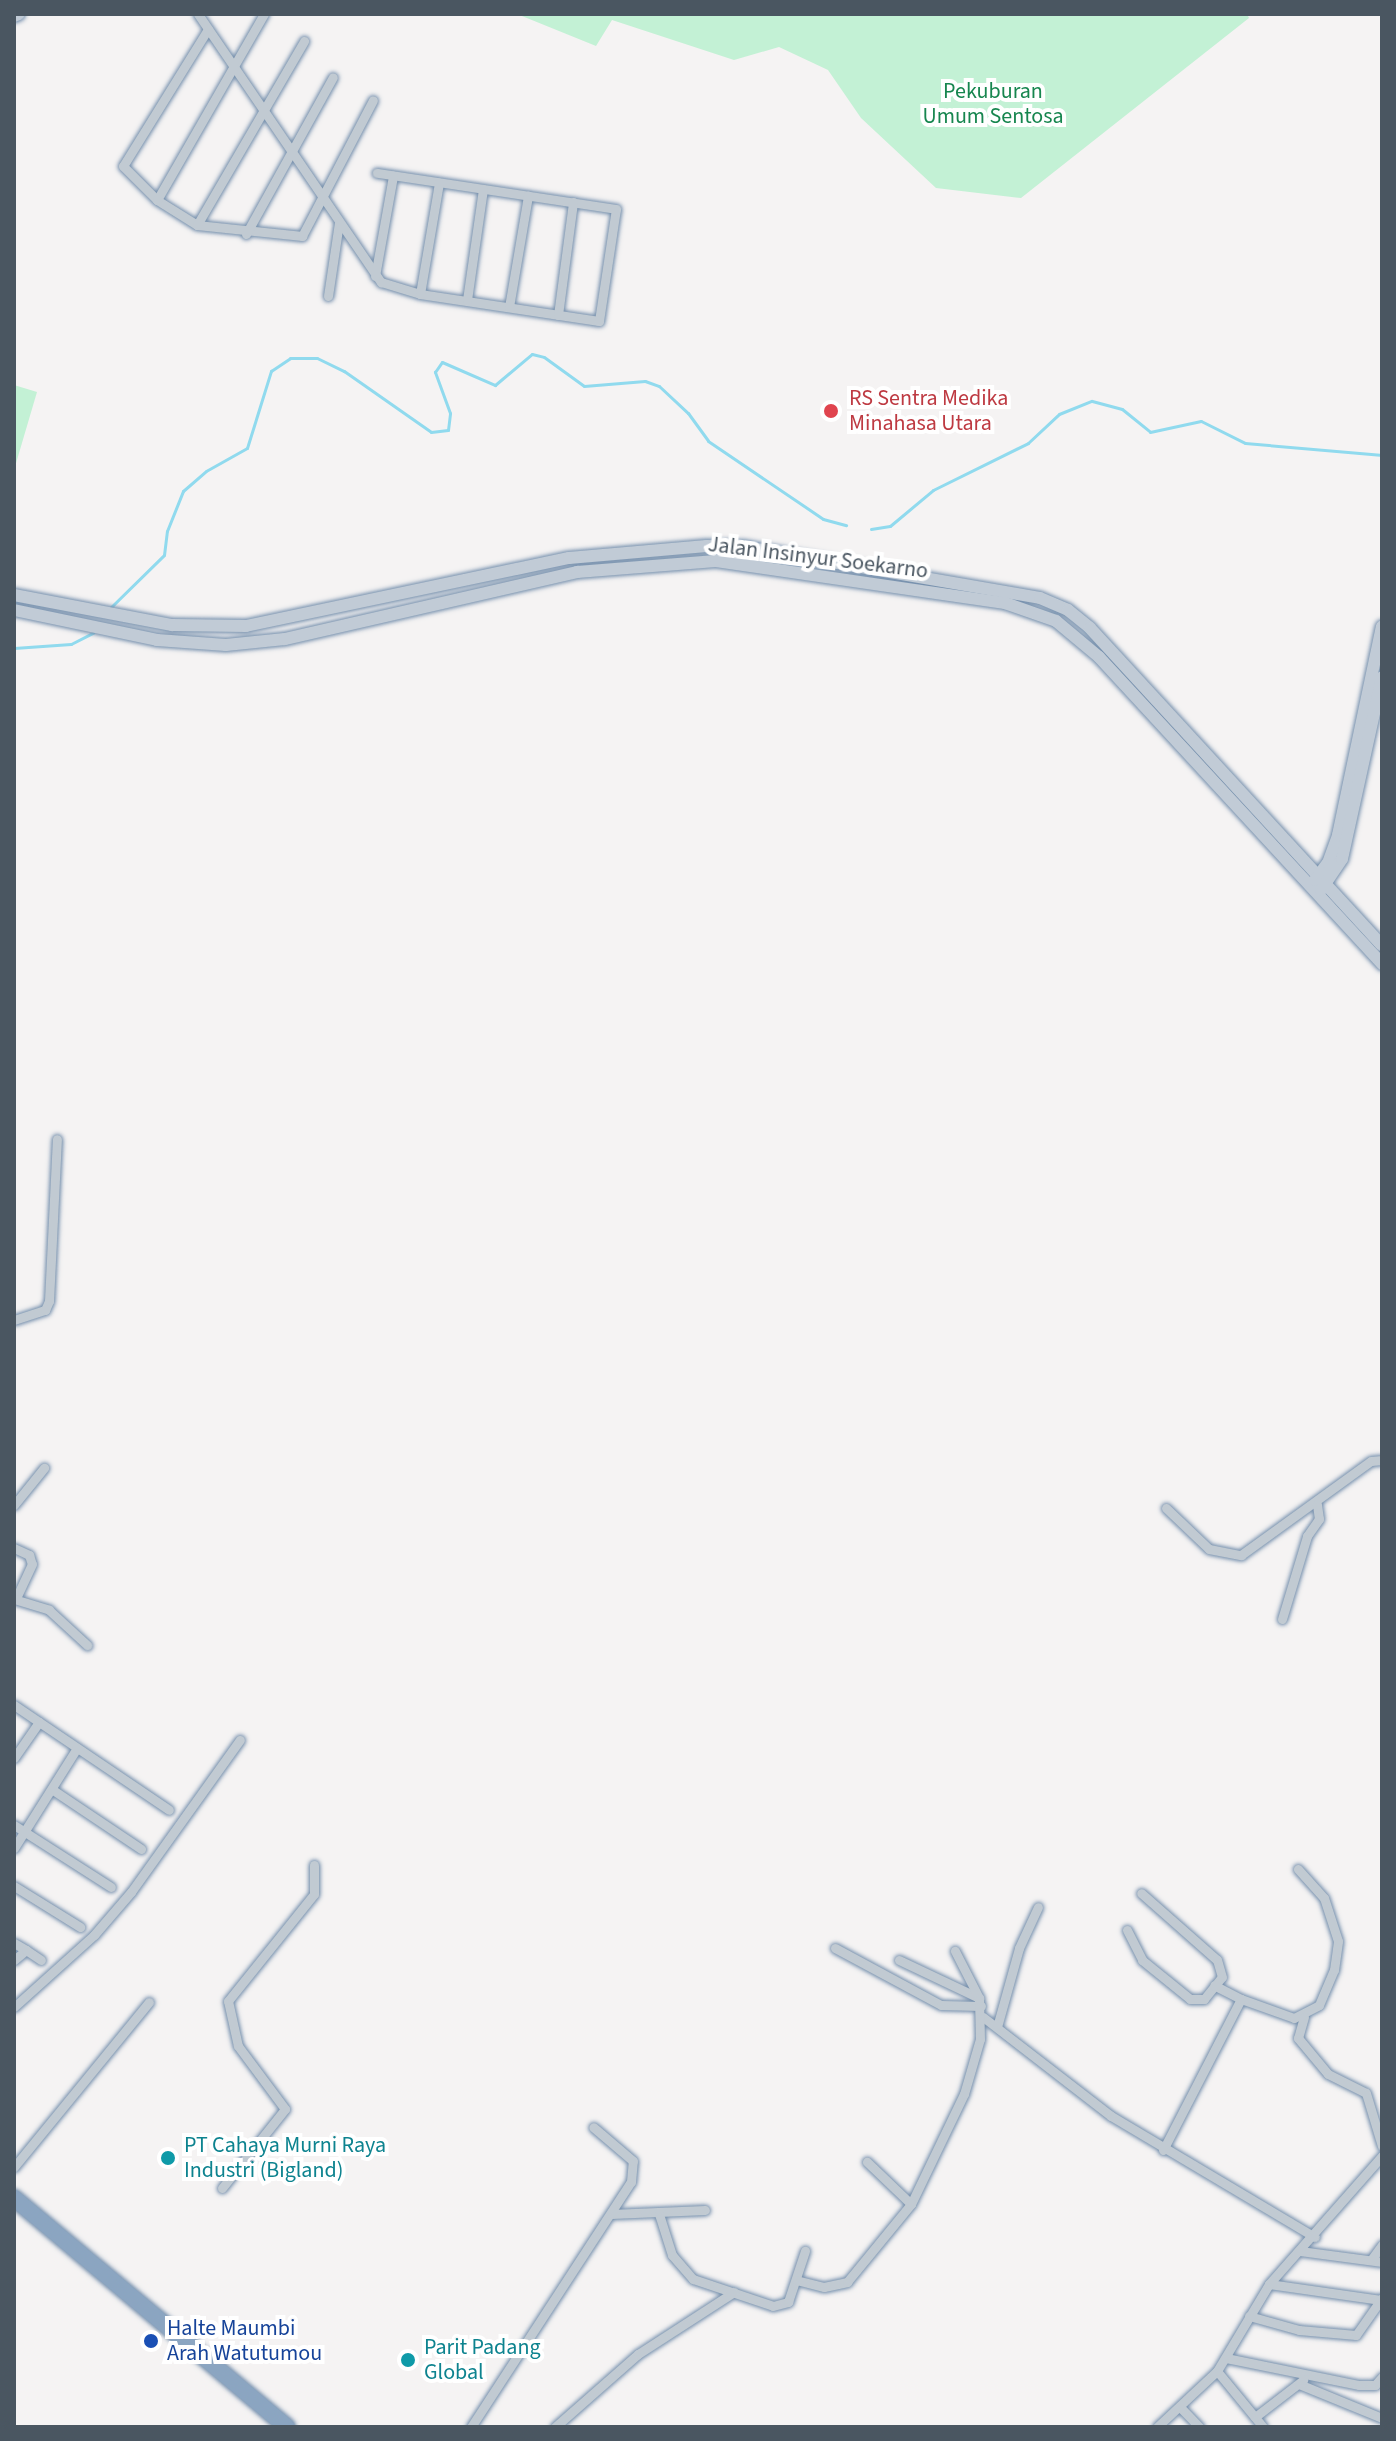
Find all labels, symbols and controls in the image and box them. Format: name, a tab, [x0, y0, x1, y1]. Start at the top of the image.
park label: Pekuburan Umum Sentosa	[922, 78, 1064, 130]
place label: RS Sentra Medika Minahasa Utara	[849, 385, 1008, 436]
marker: RS Sentra Medika Minahasa Utara	[820, 400, 842, 422]
street label: Jalan Insinyur Soekarno	[706, 531, 930, 585]
place label: PT Cahaya Murni Raya Industri (Bigland)	[184, 2132, 386, 2184]
marker: PT Cahaya Murni Raya Industri (Bigland)	[159, 2149, 177, 2167]
place label: Halte Maumbi Arah Watutumou	[167, 2315, 322, 2366]
marker: Halte Maumbi Arah Watutumou	[142, 2332, 160, 2350]
place label: Parit Padang Global	[424, 2334, 541, 2386]
marker: Parit Padang Global	[399, 2351, 417, 2369]

